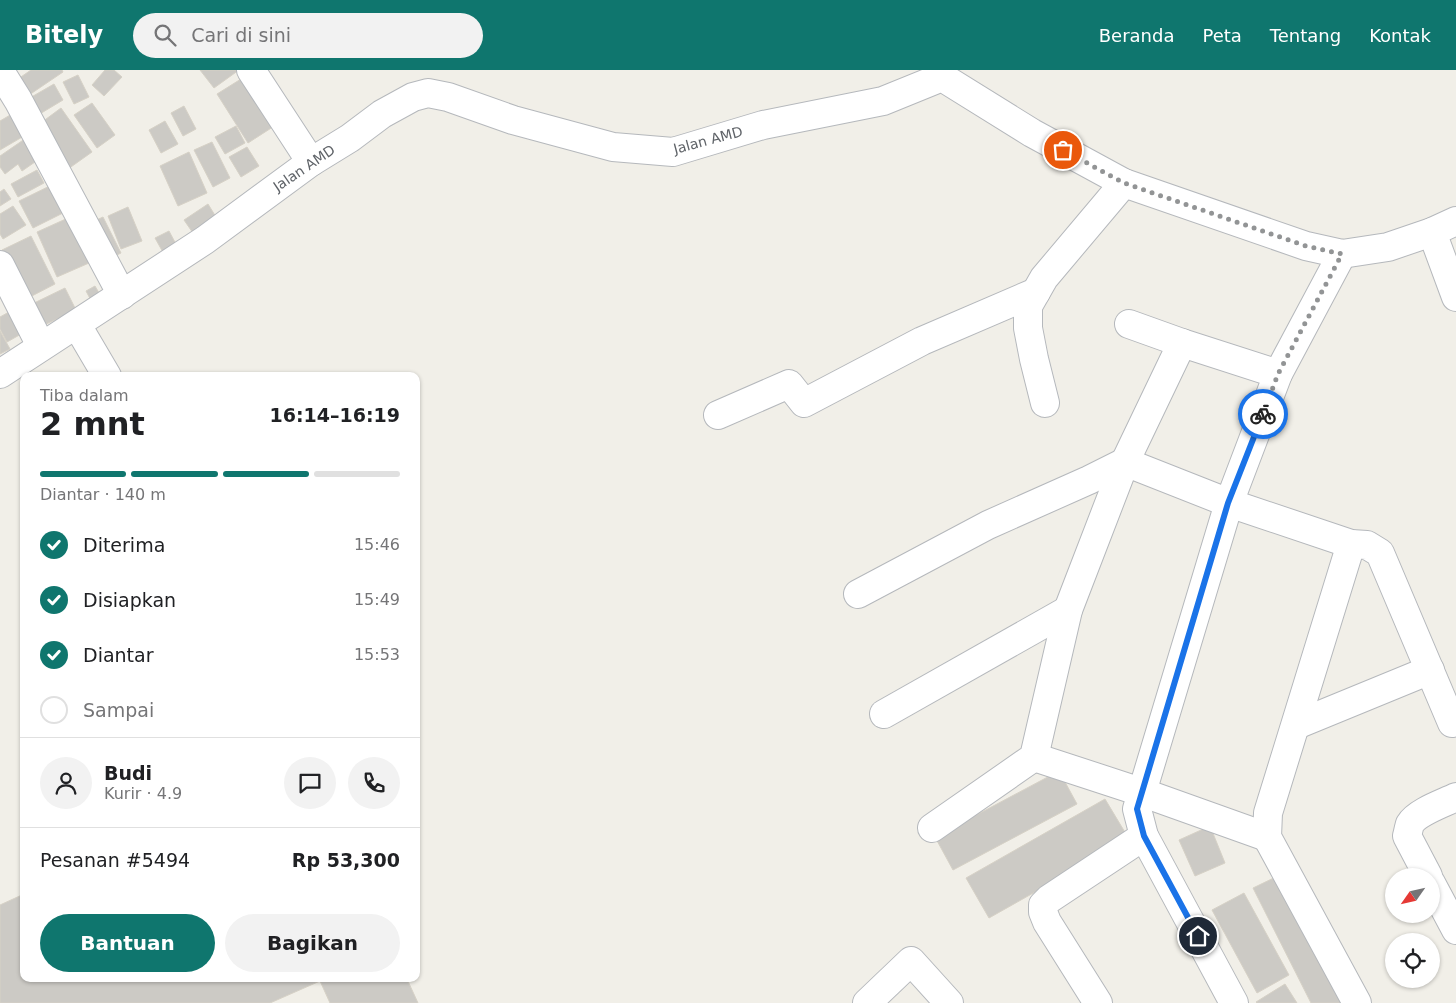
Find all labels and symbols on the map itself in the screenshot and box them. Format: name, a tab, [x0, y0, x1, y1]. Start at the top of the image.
street label: Jalan AMD	[671, 123, 744, 157]
pin	[1042, 129, 1084, 171]
street label: Jalan AMD	[269, 142, 338, 195]
courier	[1238, 389, 1288, 439]
north arrow	[1385, 868, 1440, 922]
pin	[1177, 915, 1219, 957]

